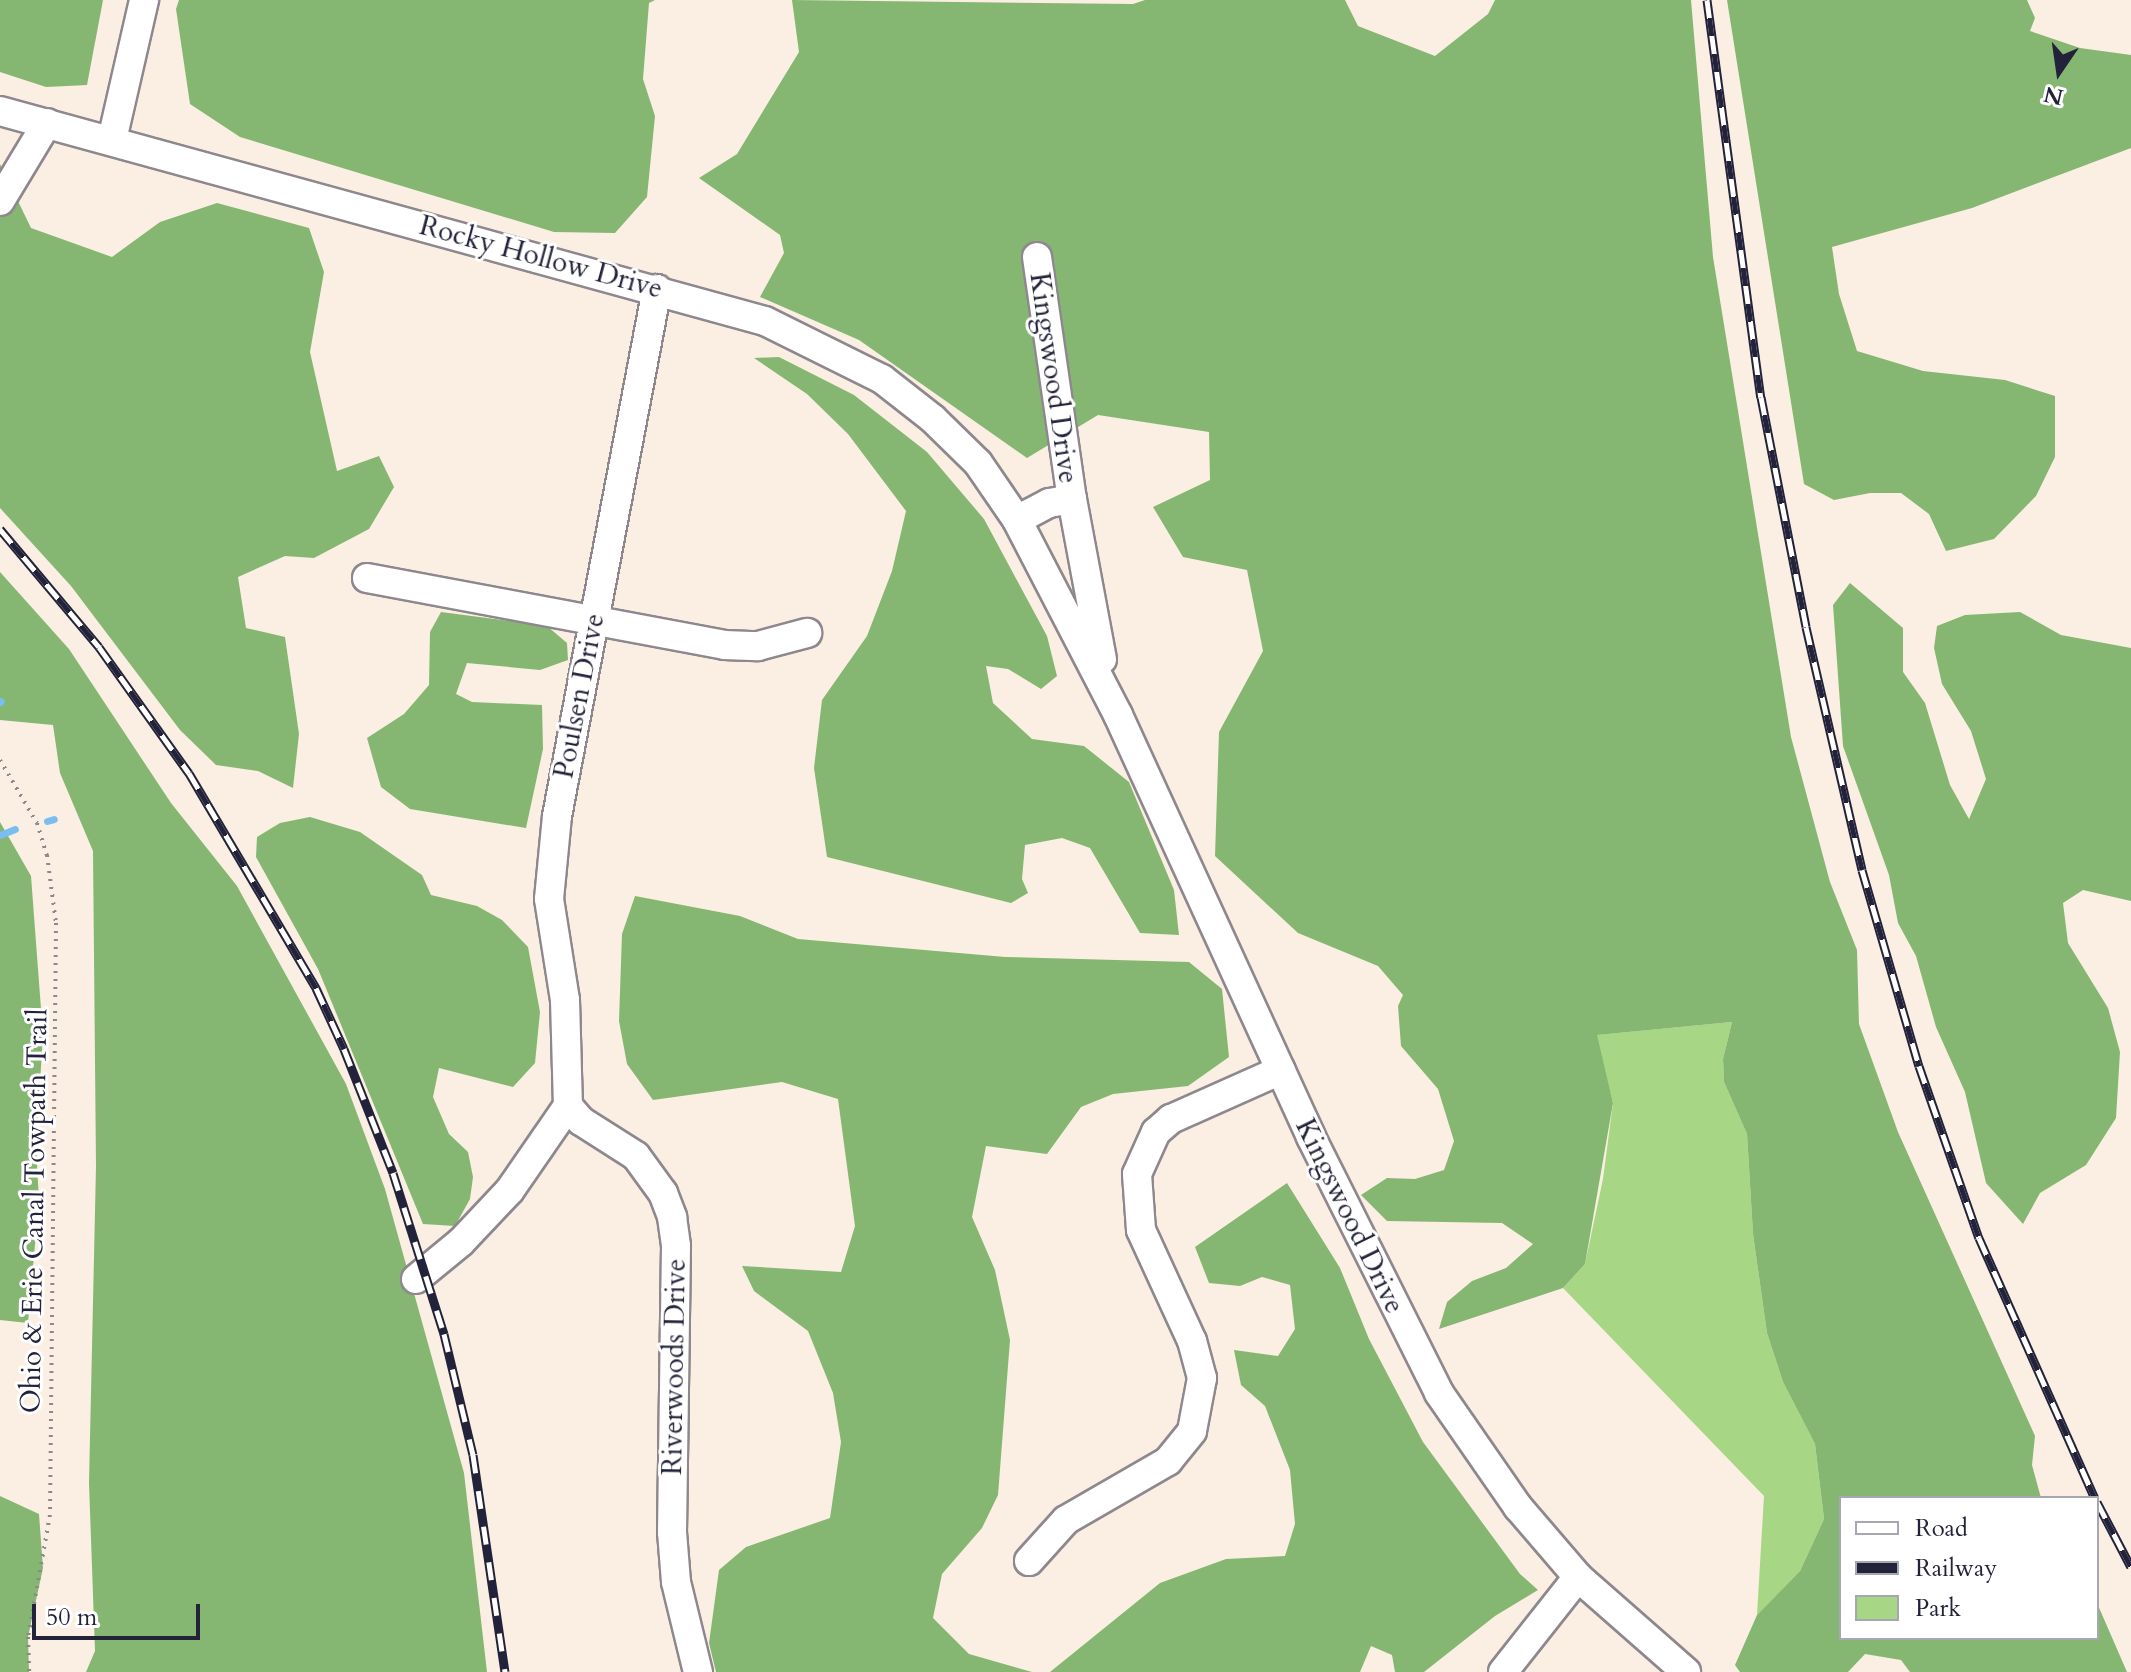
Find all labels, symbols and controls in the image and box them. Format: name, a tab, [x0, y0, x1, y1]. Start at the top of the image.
north arrow	[2019, 32, 2099, 112]
text: N	[2041, 79, 2066, 112]
street label: Rocky Hollow Drive	[416, 208, 666, 306]
street label: Kingswood Drive	[1023, 270, 1085, 486]
street label: Poulsen Drive	[547, 611, 611, 781]
street label: Ohio & Erie Canal Towpath Trail	[14, 1008, 54, 1414]
street label: Kingswood Drive	[1288, 1113, 1412, 1319]
street label: Riverwoods Drive	[655, 1258, 693, 1476]
legend	[1839, 1496, 2099, 1640]
text: Road	[1915, 1512, 1968, 1545]
text: Railway	[1915, 1552, 1997, 1585]
scale bar	[36, 1588, 204, 1638]
text: Park	[1915, 1592, 1961, 1625]
text: 50 m	[46, 1601, 97, 1634]

